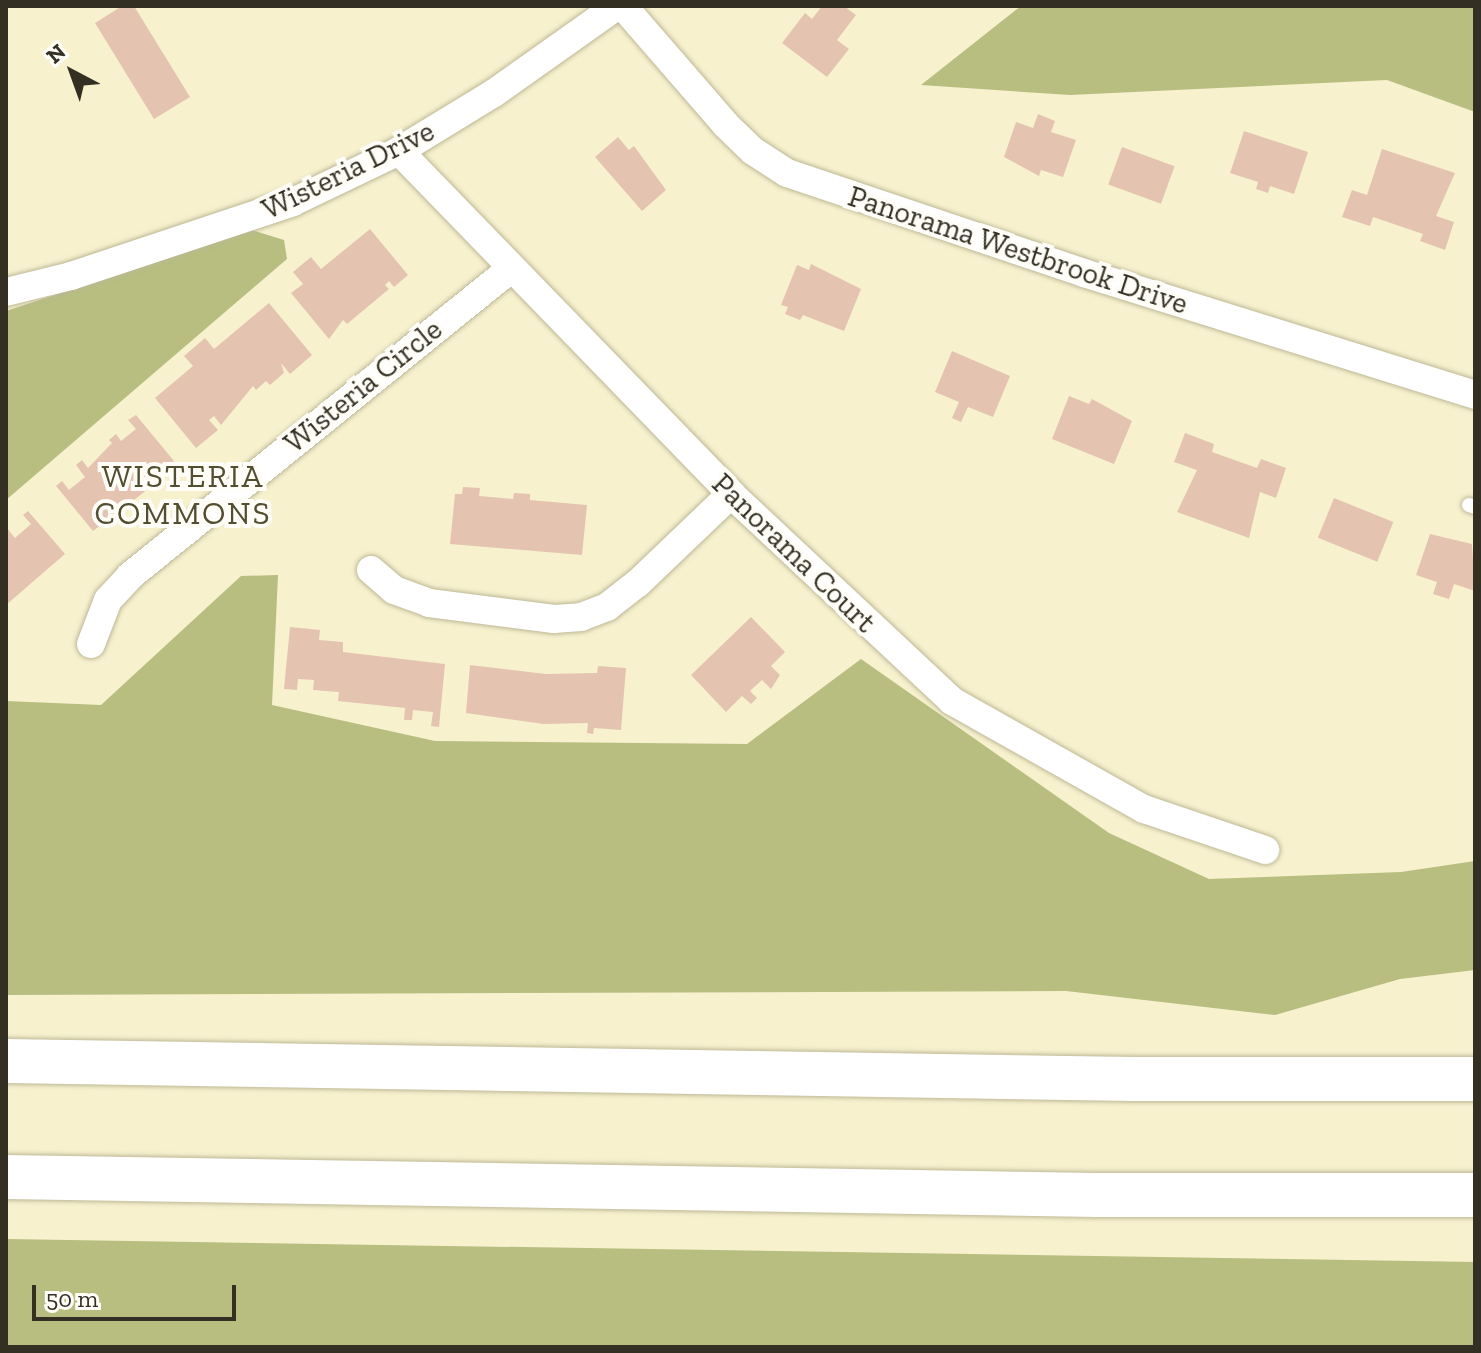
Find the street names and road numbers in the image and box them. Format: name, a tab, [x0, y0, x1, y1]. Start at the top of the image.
street label: Wisteria Drive	[256, 113, 440, 227]
street label: Panorama Westbrook Drive	[843, 178, 1193, 322]
street label: Wisteria Circle	[277, 311, 449, 461]
street label: Panorama Court	[705, 466, 883, 640]

